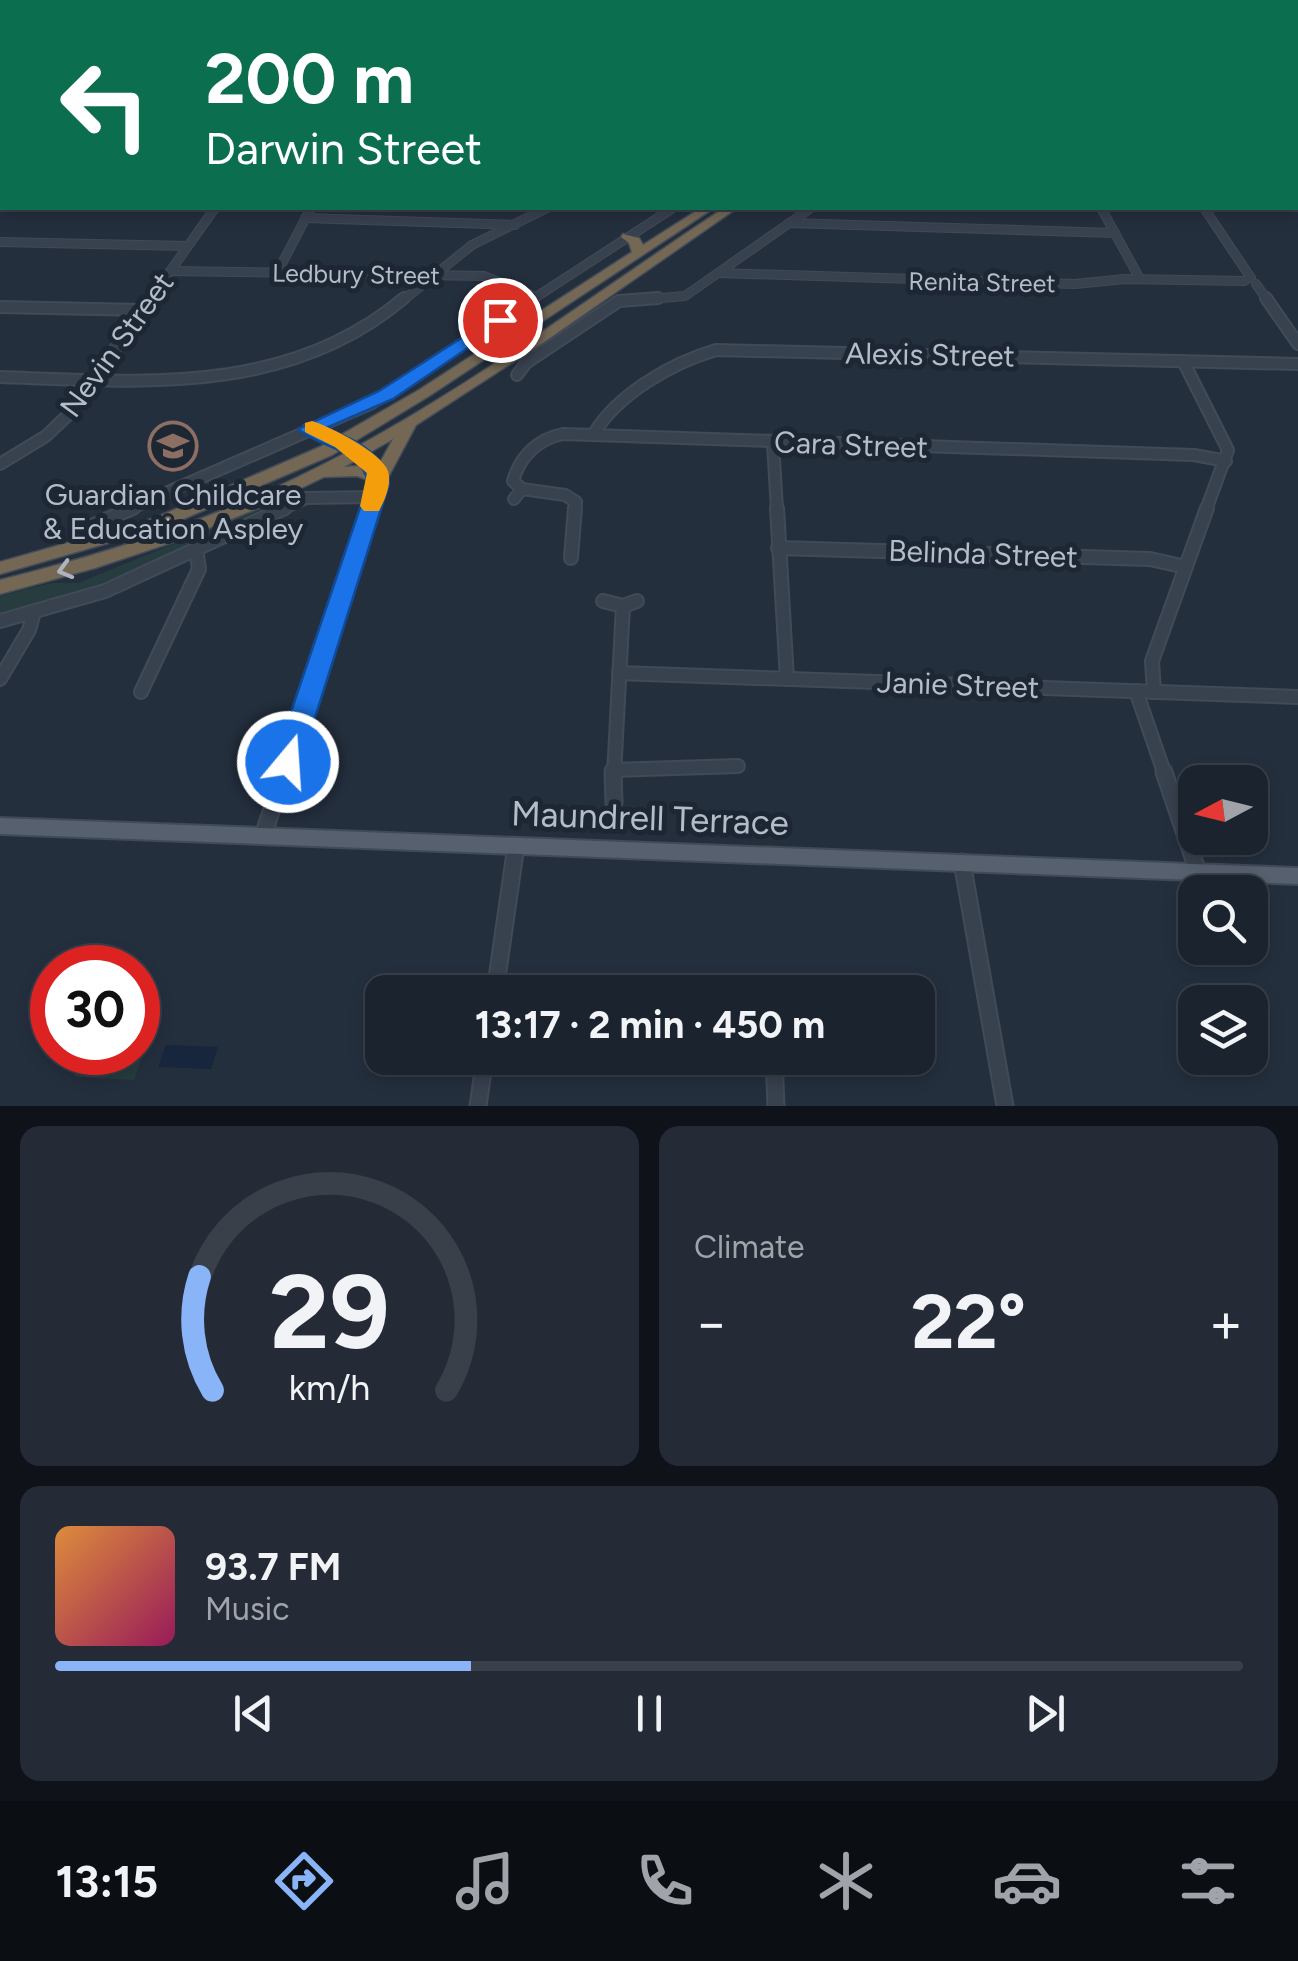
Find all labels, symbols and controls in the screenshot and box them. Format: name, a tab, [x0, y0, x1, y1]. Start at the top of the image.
text: 200 m	[205, 36, 414, 121]
icon: left	[40, 40, 170, 170]
text: Darwin Street	[205, 121, 482, 175]
street label: Ledbury Street	[272, 258, 440, 290]
street label: Nevin Street	[52, 265, 182, 424]
street label: Renita Street	[908, 266, 1056, 298]
pin	[458, 278, 543, 363]
icon: arrive	[473, 293, 528, 348]
street label: Alexis Street	[845, 335, 1015, 374]
school or university icon: Guardian Childcare & Education Aspley	[147, 420, 199, 472]
street label: Cara Street	[774, 423, 929, 466]
place label: Guardian Childcare & Education Aspley	[43, 476, 304, 547]
street label: Belinda Street	[888, 532, 1078, 575]
one-way arrow	[57, 558, 74, 579]
street label: Janie Street	[876, 663, 1040, 706]
position arrow	[236, 710, 340, 814]
north arrow	[1178, 765, 1268, 855]
map controls	[1178, 765, 1268, 1075]
street label: Maundrell Terrace	[510, 792, 790, 844]
button: search	[1178, 875, 1268, 965]
speed limit sign: 30	[30, 945, 160, 1075]
button: layers	[1178, 985, 1268, 1075]
text: 13:17 · 2 min · 450 m	[475, 1002, 825, 1048]
text: Climate	[694, 1228, 805, 1266]
text: 29	[269, 1249, 390, 1374]
text: 22°	[911, 1277, 1026, 1367]
text: −	[694, 1290, 728, 1356]
text: +	[1209, 1290, 1243, 1356]
text: km/h	[289, 1366, 370, 1409]
text: 93.7 FM	[205, 1544, 341, 1590]
text: Music	[205, 1590, 290, 1628]
icon: previous	[226, 1686, 281, 1741]
icon: pause	[622, 1686, 677, 1741]
icon: next	[1018, 1686, 1073, 1741]
icon: directions	[269, 1846, 339, 1916]
icon: music	[450, 1846, 520, 1916]
icon: phone	[630, 1846, 700, 1916]
icon: climate	[811, 1846, 881, 1916]
icon: car	[992, 1846, 1062, 1916]
icon: filters	[1173, 1846, 1243, 1916]
text: 13:15	[55, 1854, 158, 1908]

